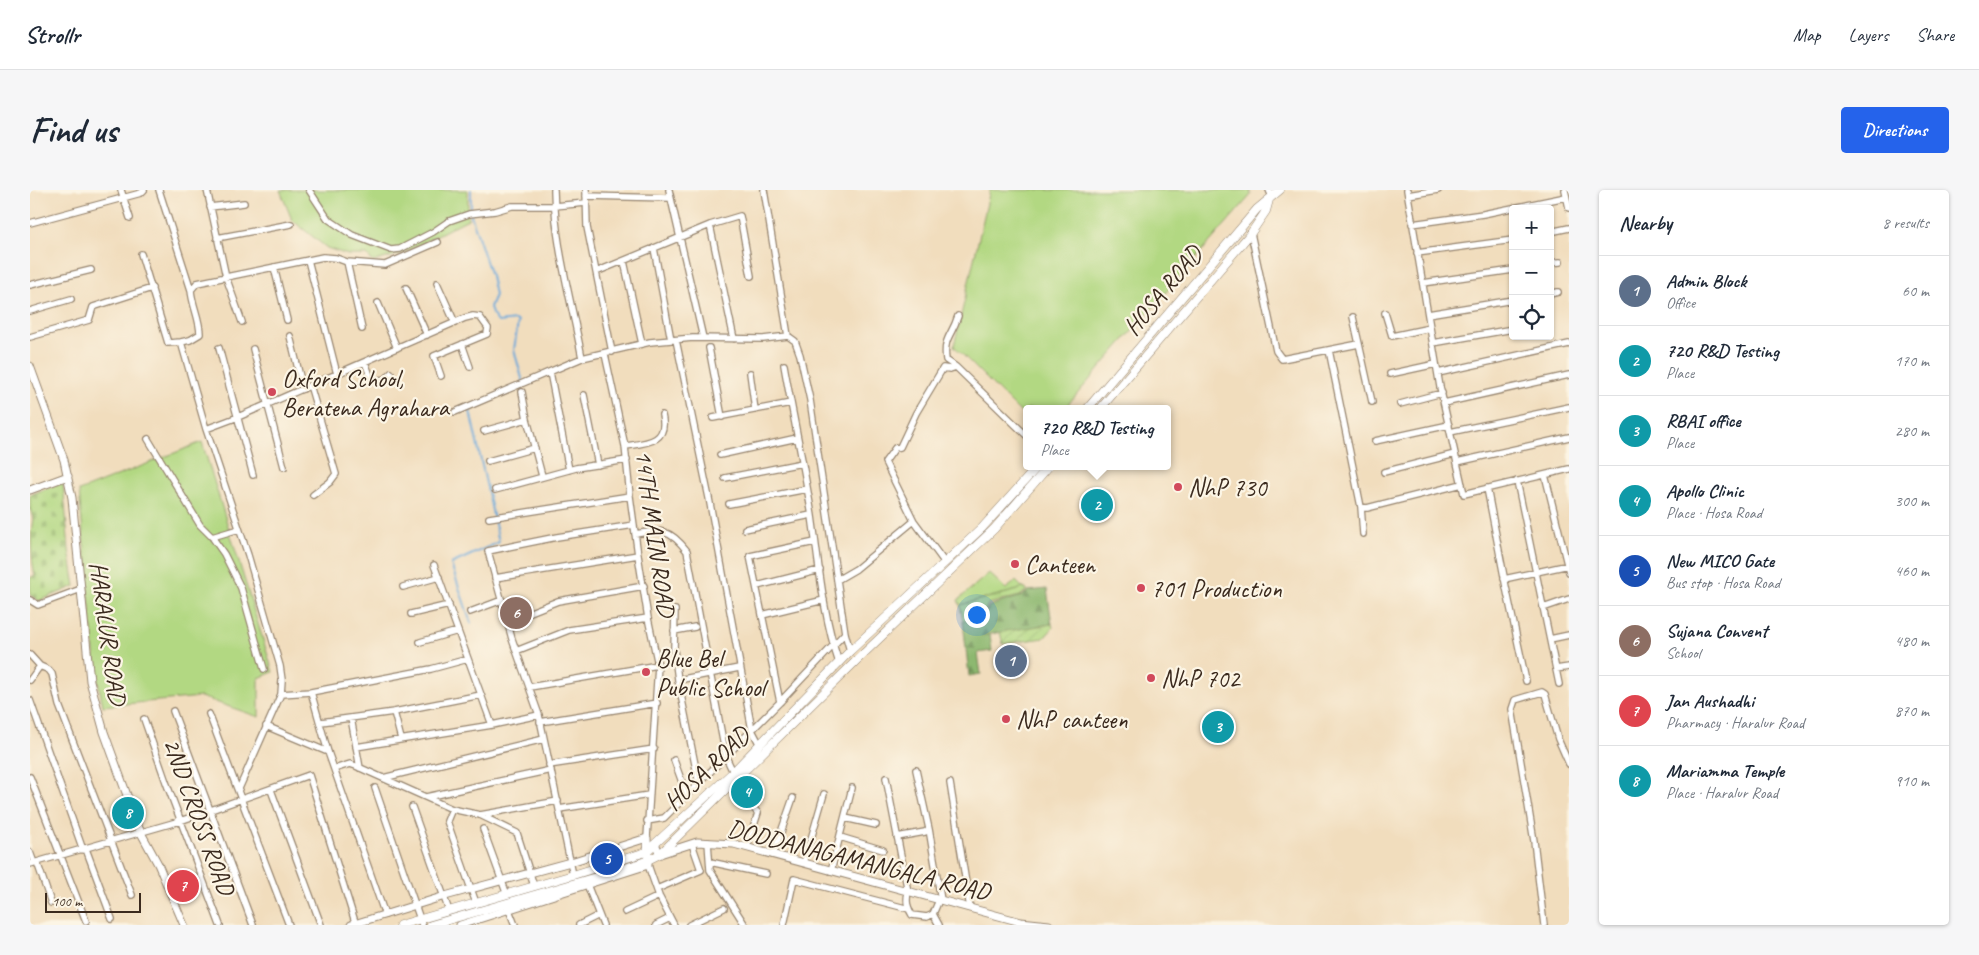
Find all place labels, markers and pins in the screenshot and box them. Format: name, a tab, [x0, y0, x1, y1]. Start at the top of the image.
place label: Oxford School, Beratena Agrahara	[282, 363, 451, 424]
marker: Oxford School, Beratena Agrahara	[266, 386, 278, 398]
place label: NhP 730	[1188, 472, 1268, 504]
marker: NhP 730	[1172, 481, 1184, 493]
pin: 2	[1081, 486, 1113, 524]
place label: Canteen	[1025, 549, 1097, 581]
marker: Canteen	[1009, 558, 1021, 570]
place label: 701 Production	[1151, 573, 1282, 605]
marker: 701 Production	[1135, 582, 1147, 594]
pin: 6	[500, 594, 532, 632]
pin: 1	[995, 642, 1027, 680]
place label: Blue Bel Public School	[656, 643, 770, 704]
place label: NhP 702	[1161, 663, 1241, 695]
marker: Blue Bel Public School	[640, 666, 652, 678]
marker: NhP 702	[1145, 672, 1157, 684]
place label: NhP canteen	[1016, 704, 1128, 736]
pin: 3	[1202, 708, 1234, 746]
marker: NhP canteen	[1000, 713, 1012, 725]
pin: 4	[731, 773, 763, 811]
pin: 8	[112, 794, 144, 832]
pin: 5	[591, 840, 623, 878]
pin: 7	[167, 867, 199, 905]

